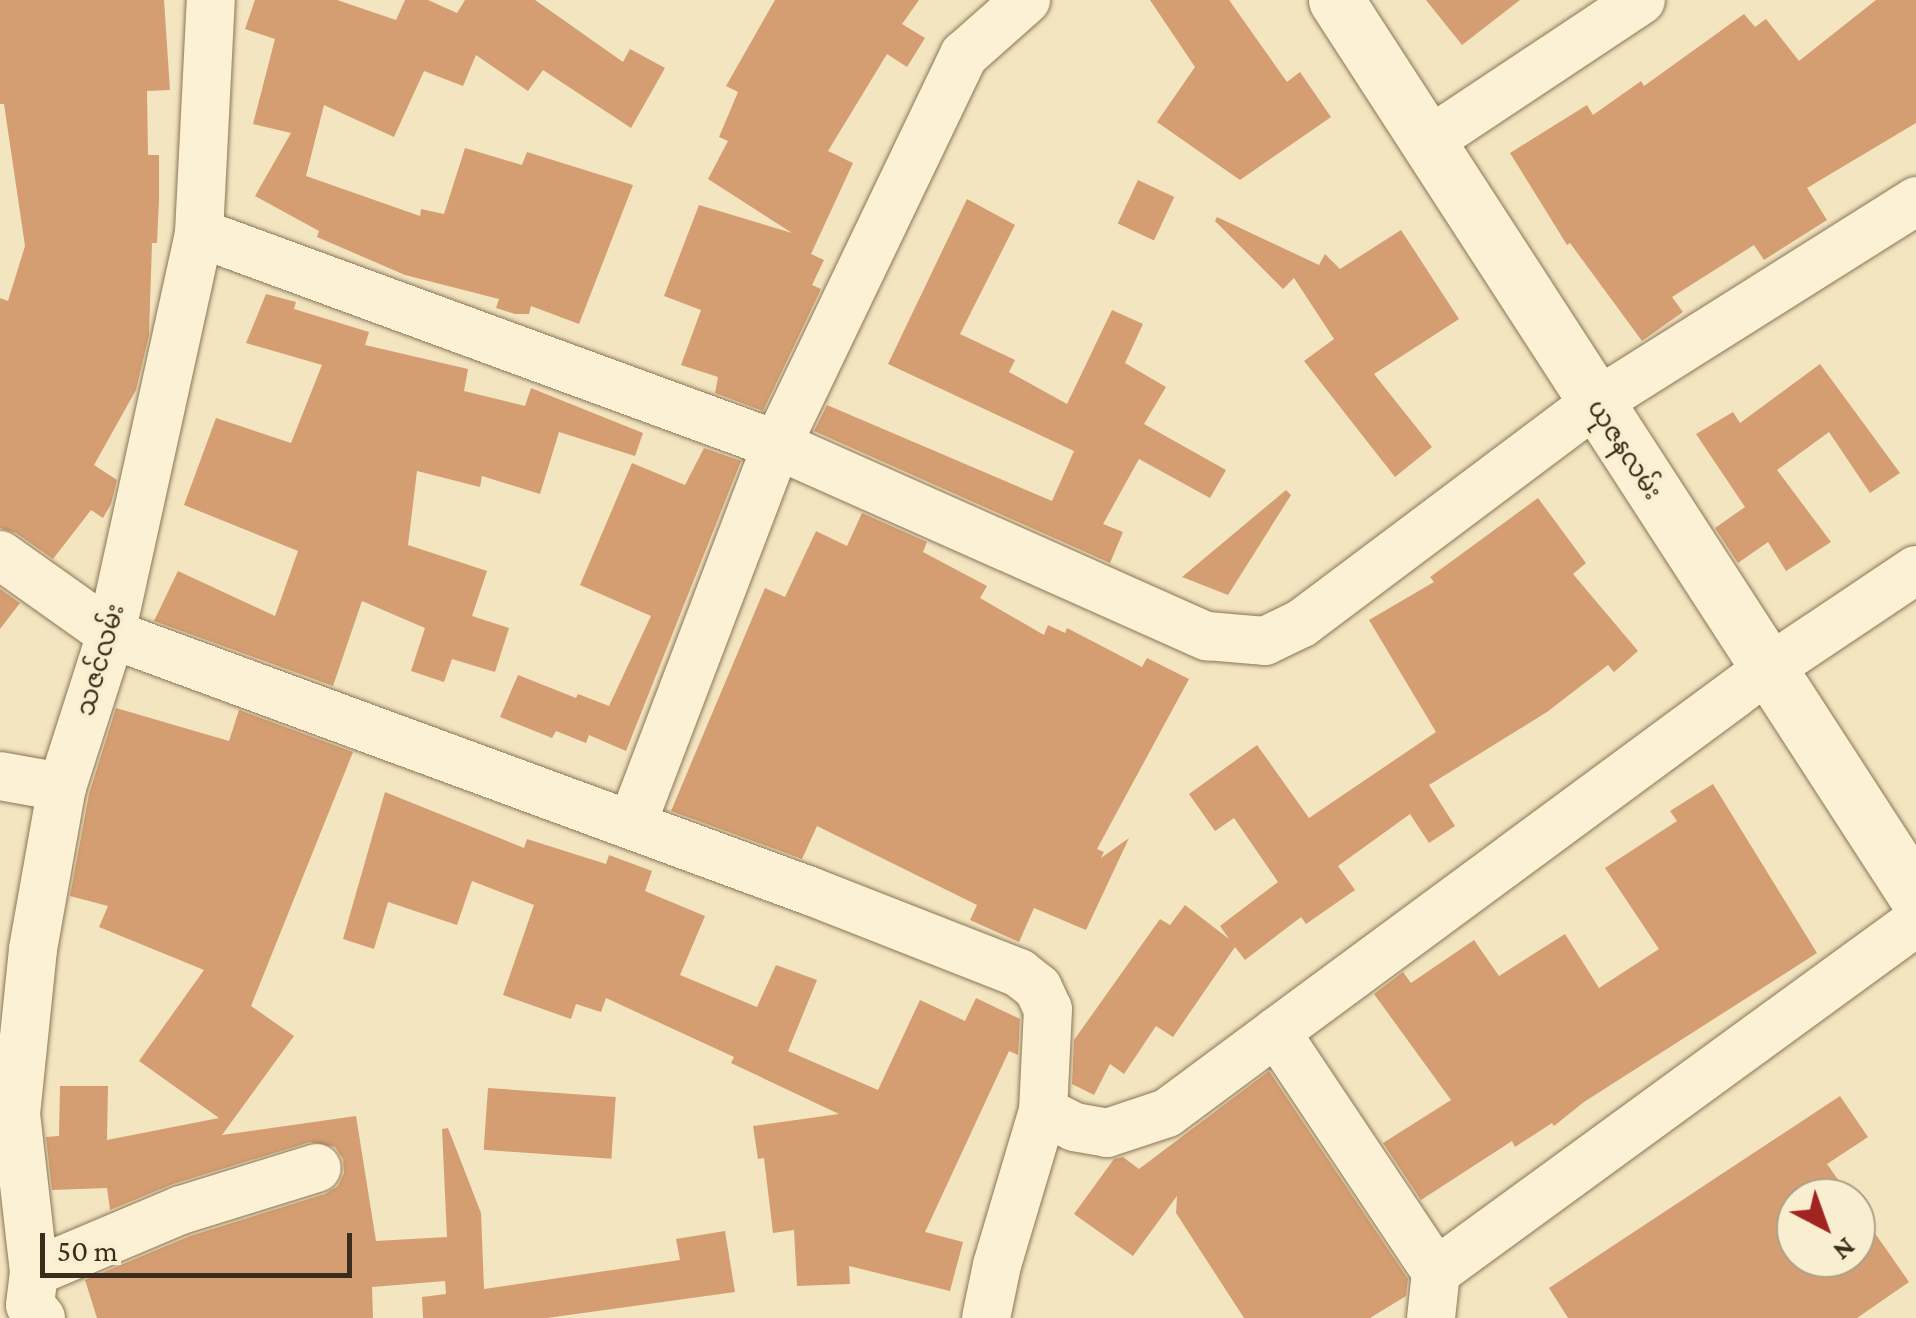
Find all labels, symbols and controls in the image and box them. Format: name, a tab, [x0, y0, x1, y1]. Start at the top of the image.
street label: ယုဇနလမ်း	[1581, 394, 1667, 506]
street label: သဇင်လမ်း	[71, 600, 131, 720]
north arrow	[1776, 1178, 1876, 1278]
scale bar	[45, 1213, 358, 1275]
text: N	[1827, 1232, 1862, 1267]
text: 50 m	[57, 1234, 118, 1267]

